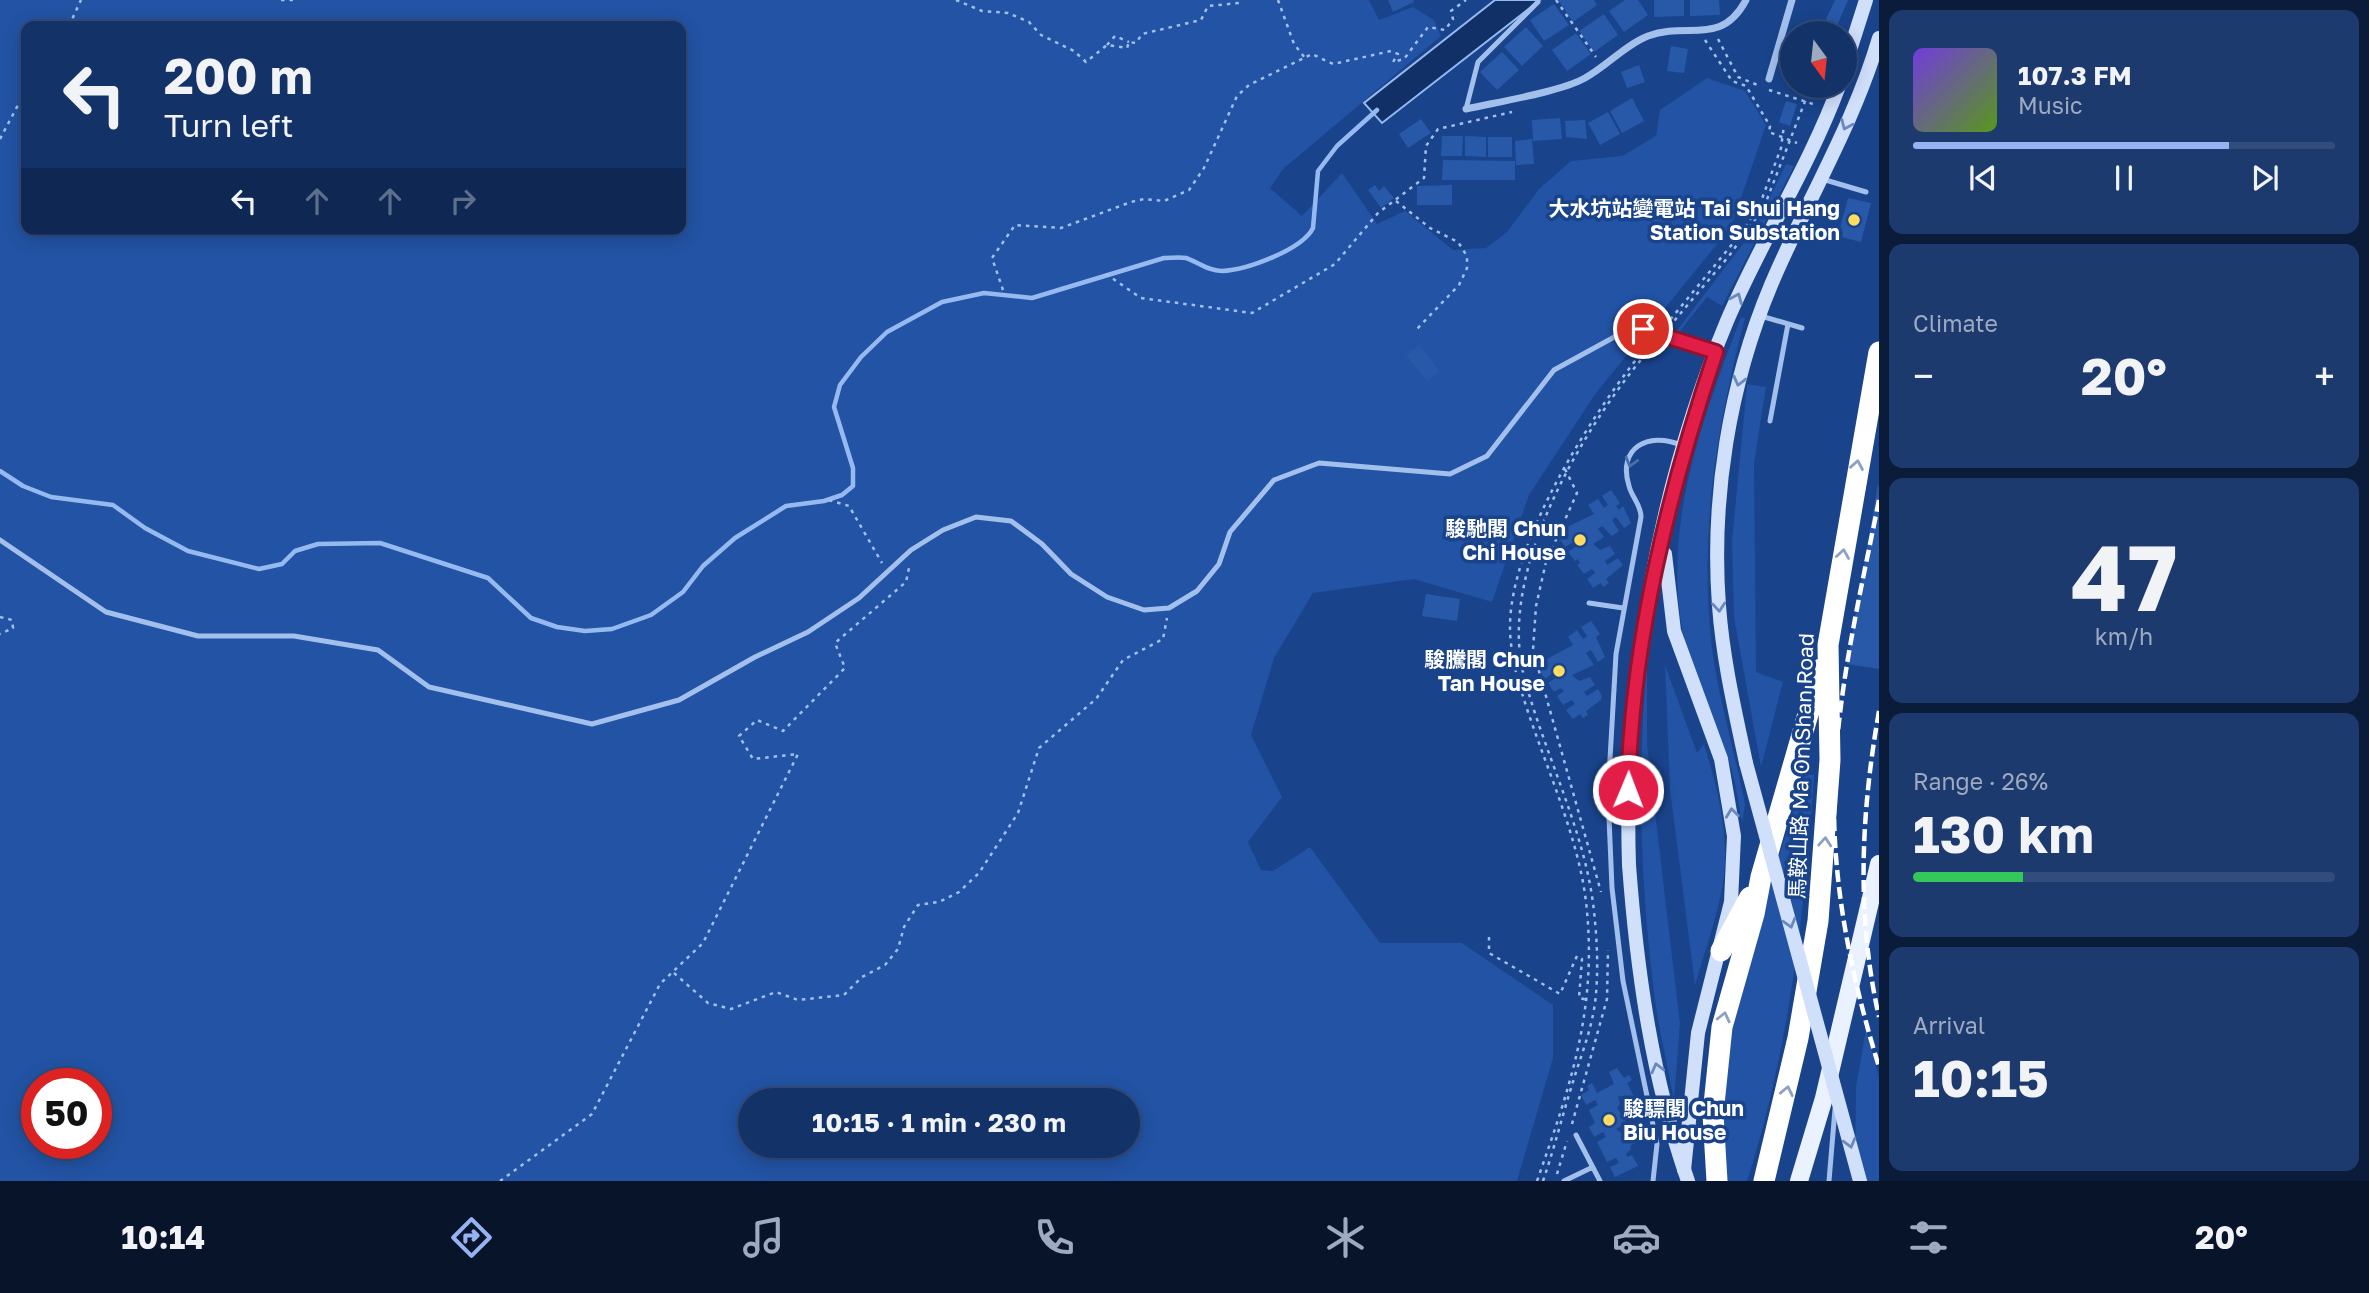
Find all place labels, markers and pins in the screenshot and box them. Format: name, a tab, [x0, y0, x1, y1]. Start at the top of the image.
place label: 大水坑站變電站 Tai Shui Hang Station Substation	[1549, 195, 1840, 245]
marker: 大水坑站變電站 Tai Shui Hang Station Substation	[1846, 212, 1862, 228]
pin	[1613, 299, 1673, 359]
place label: 駿馳閣 Chun Chi House	[1445, 515, 1566, 565]
marker: 駿馳閣 Chun Chi House	[1572, 532, 1588, 548]
place label: 駿騰閣 Chun Tan House	[1424, 646, 1545, 696]
marker: 駿騰閣 Chun Tan House	[1551, 663, 1567, 679]
place label: 駿驃閣 Chun Biu House	[1623, 1095, 1744, 1145]
marker: 駿驃閣 Chun Biu House	[1601, 1112, 1617, 1128]

